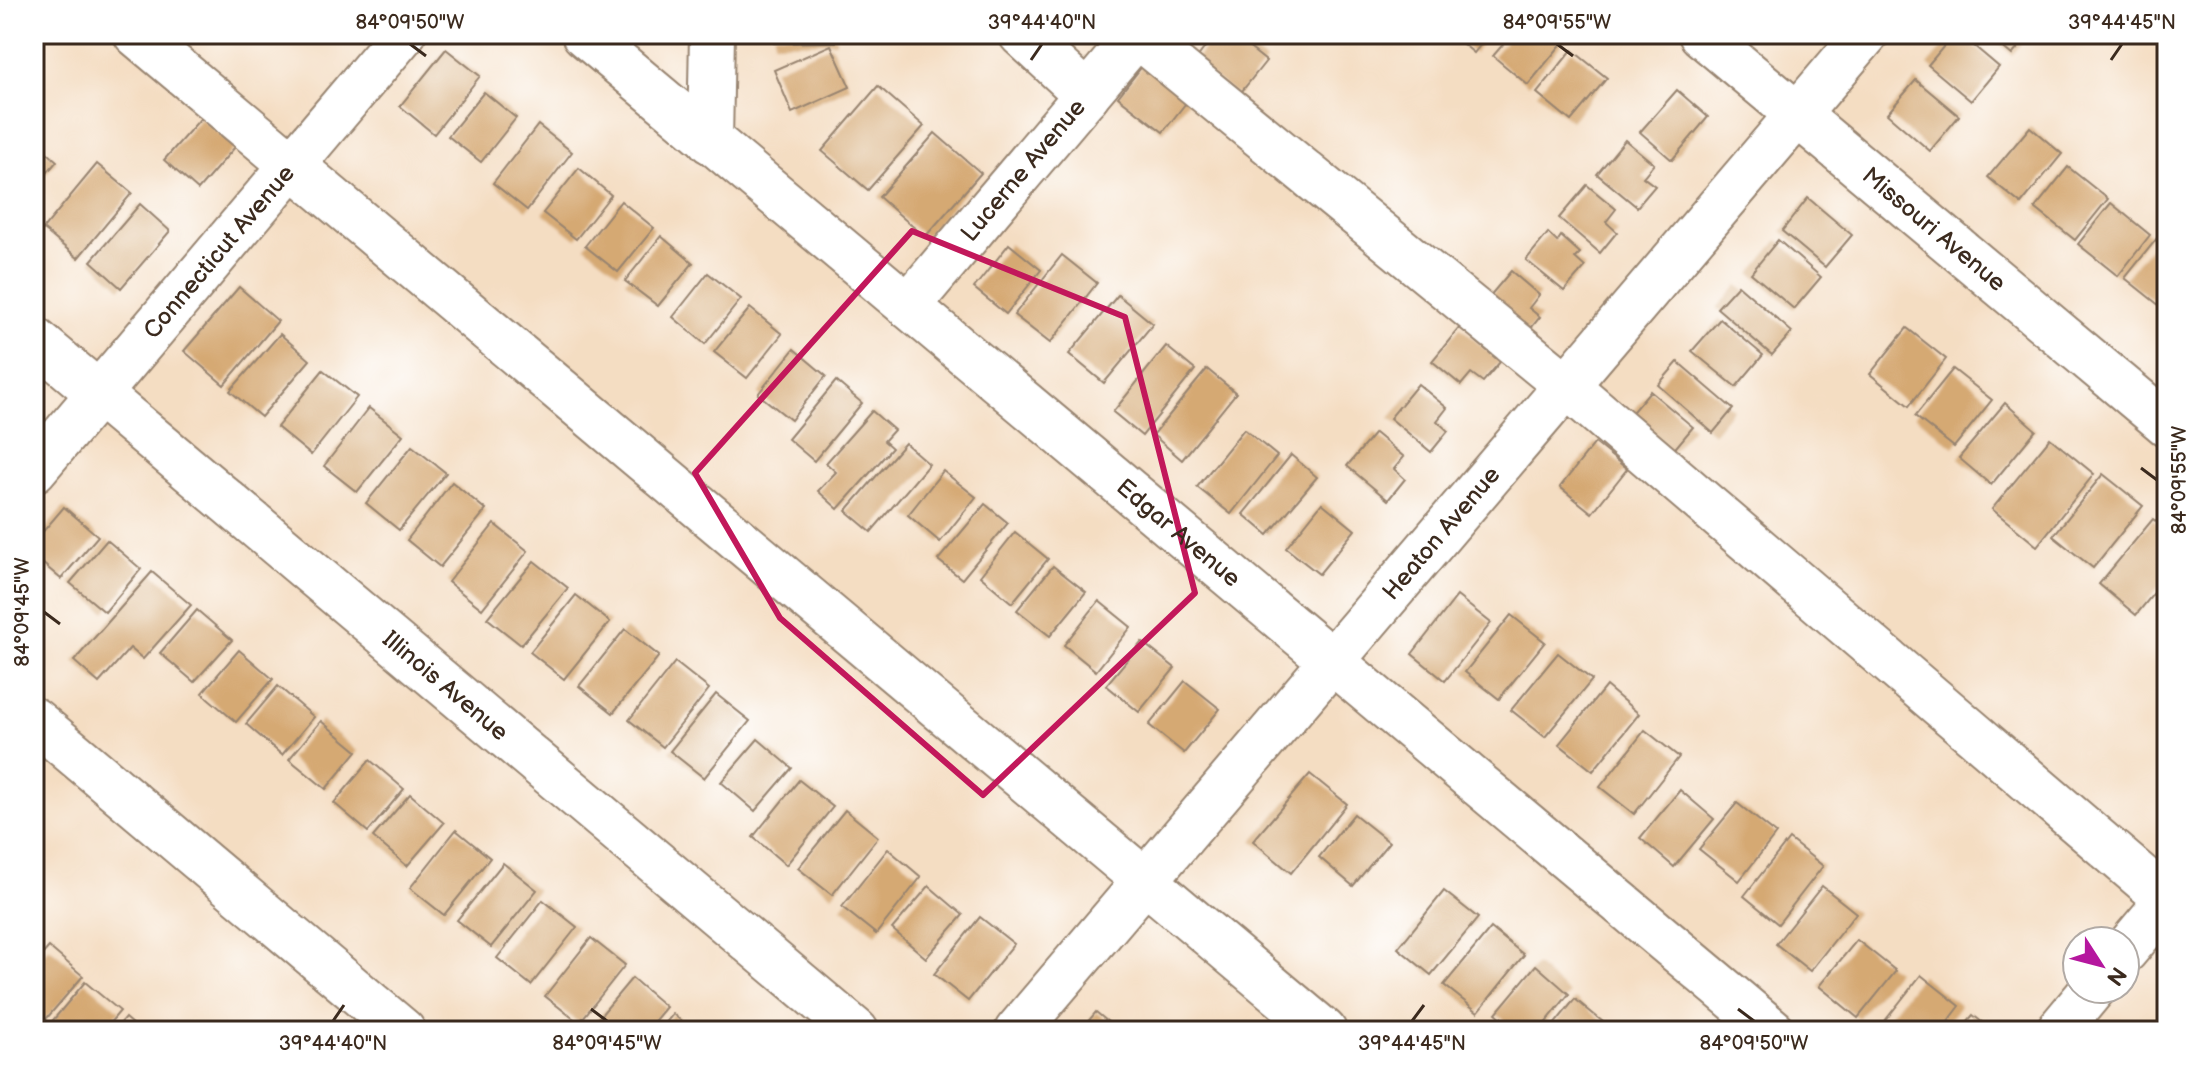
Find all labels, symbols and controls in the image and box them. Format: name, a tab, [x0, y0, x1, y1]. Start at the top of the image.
text: 84°09'50"W	[356, 11, 464, 35]
text: 39°44'40"N	[988, 11, 1096, 35]
text: 84°09'55"W	[1503, 11, 1611, 35]
text: 39°44'45"N	[2068, 11, 2176, 35]
street label: Lucerne Avenue	[955, 93, 1092, 248]
street label: Connecticut Avenue	[138, 159, 301, 345]
street label: Missouri Avenue	[1856, 161, 2011, 298]
text: 84°09'55"W	[2168, 426, 2192, 534]
street label: Heaton Avenue	[1376, 461, 1506, 606]
street label: Edgar Avenue	[1110, 473, 1246, 593]
text: 84°09'45"W	[11, 557, 35, 667]
street label: Illinois Avenue	[376, 625, 514, 747]
north arrow	[2061, 925, 2141, 1005]
text: N	[2100, 961, 2132, 990]
text: 39°44'40"N	[279, 1032, 387, 1056]
text: 84°09'45"W	[552, 1032, 662, 1056]
text: 39°44'45"N	[1358, 1032, 1466, 1056]
text: 84°09'50"W	[1700, 1032, 1808, 1056]

